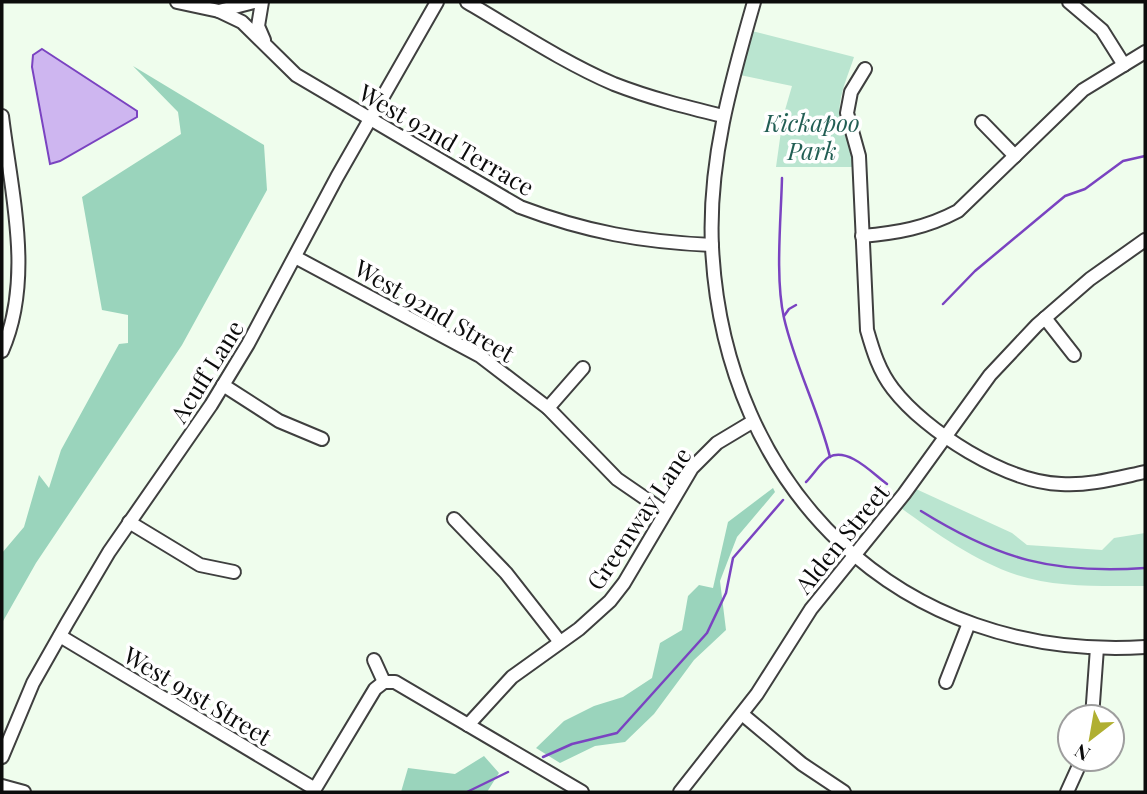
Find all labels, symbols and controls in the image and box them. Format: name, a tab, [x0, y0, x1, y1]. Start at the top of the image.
street label: West 92nd Terrace	[353, 75, 541, 202]
park label: Kickapoo Park	[763, 106, 860, 166]
street label: West 92nd Street	[348, 251, 521, 369]
street label: Acuff Lane	[161, 314, 250, 429]
street label: Greenway Lane	[578, 440, 698, 596]
street label: Alden Street	[786, 476, 895, 600]
street label: West 91st Street	[117, 638, 278, 752]
north arrow	[1056, 703, 1126, 773]
text: N	[1069, 739, 1094, 768]

